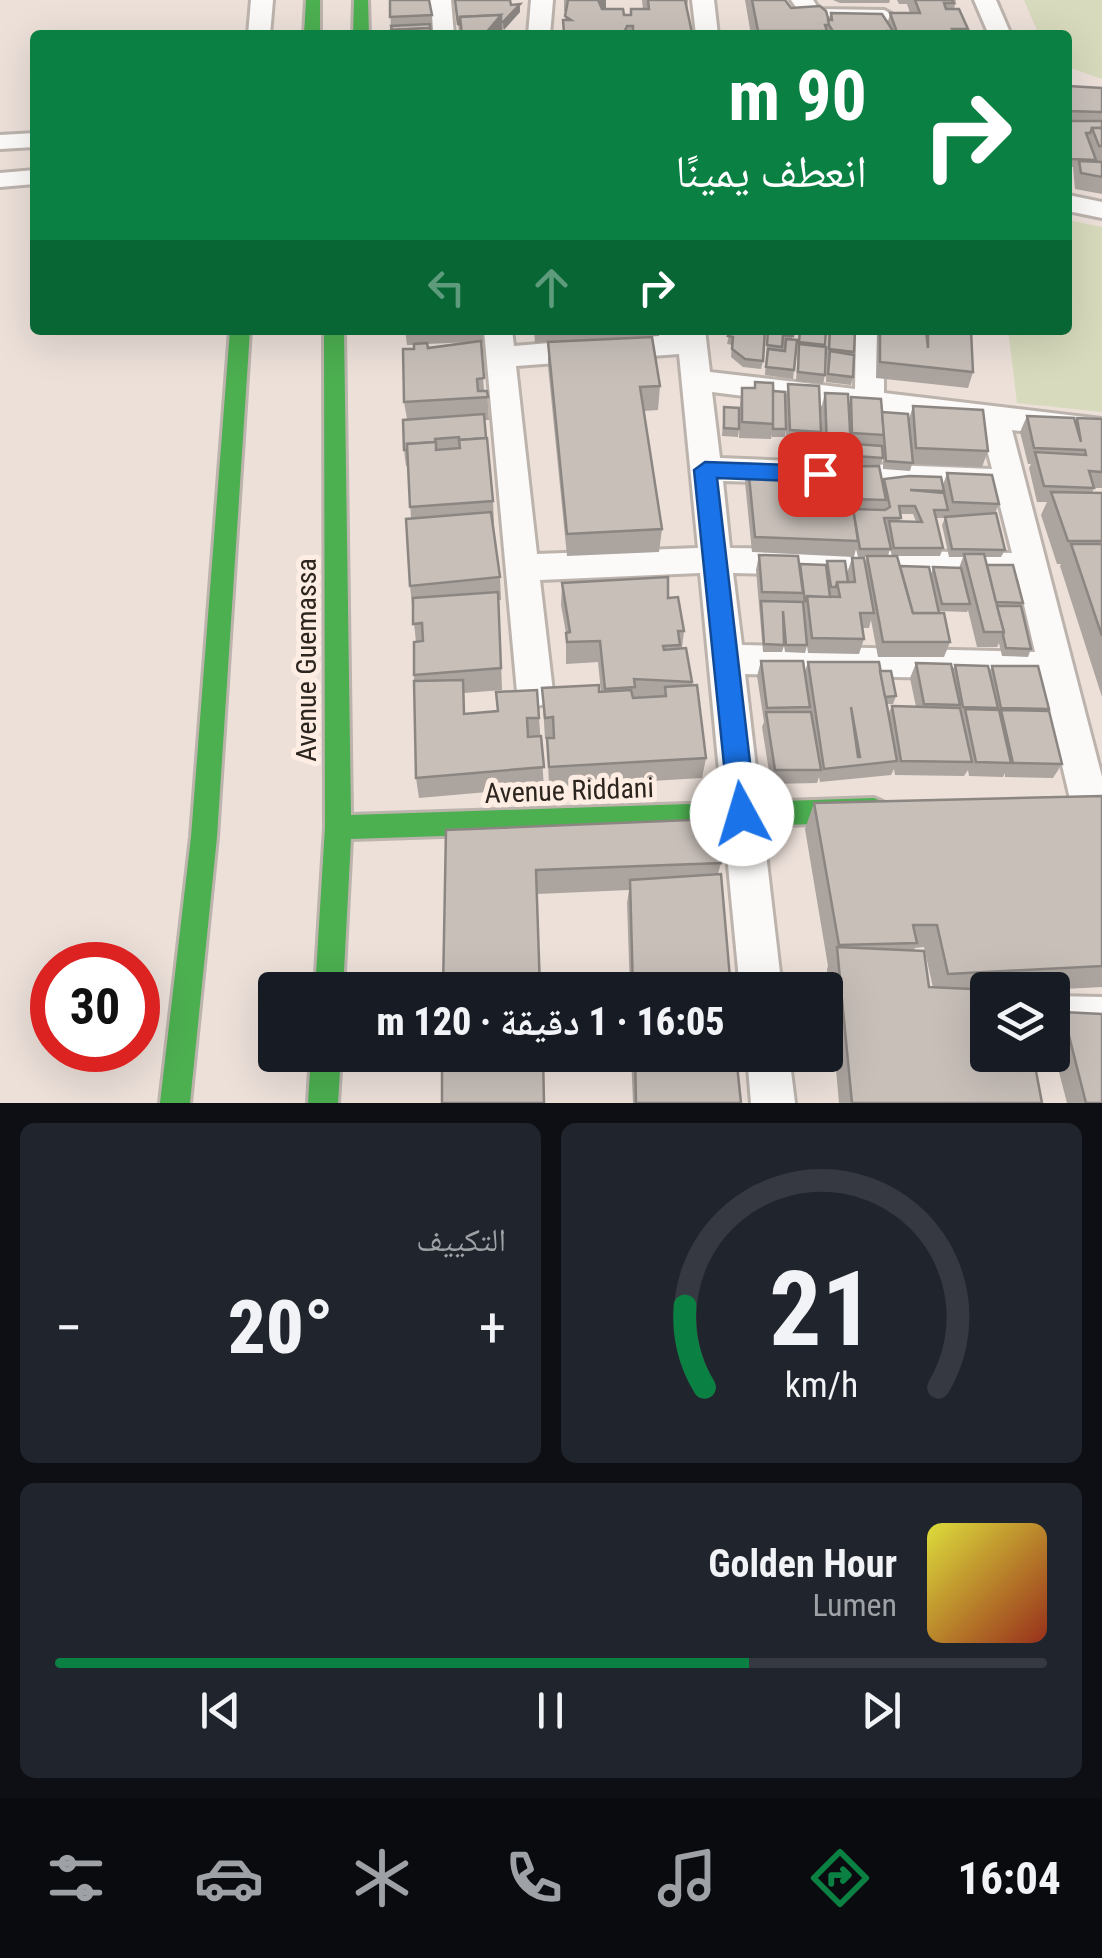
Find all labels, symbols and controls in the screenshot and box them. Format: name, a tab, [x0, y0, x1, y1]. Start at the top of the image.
text: 90 m	[728, 55, 867, 137]
icon: right	[902, 70, 1032, 200]
text: انعطف يمينًا	[675, 145, 867, 198]
icon: left	[419, 260, 474, 315]
icon: ahead	[524, 260, 579, 315]
icon: right	[629, 260, 684, 315]
pin	[778, 432, 863, 517]
icon: arrive	[793, 447, 848, 502]
street label: Avenue Guemassa	[290, 558, 323, 762]
position arrow	[690, 762, 794, 866]
street label: Avenue Riddani	[484, 771, 654, 810]
speed limit sign: 30	[30, 942, 160, 1072]
map controls	[970, 972, 1070, 1072]
button: layers	[970, 972, 1070, 1072]
text: 16:05 · 1 دقيقة · 120 m	[376, 1000, 725, 1044]
text: التكييف	[416, 1221, 506, 1259]
text: 21	[769, 1249, 874, 1370]
text: 20°	[228, 1283, 333, 1371]
text: −	[55, 1296, 83, 1360]
text: +	[479, 1296, 506, 1360]
text: km/h	[785, 1364, 858, 1406]
text: Golden Hour	[708, 1542, 897, 1586]
text: Lumen	[812, 1586, 897, 1624]
icon: previous	[193, 1683, 248, 1738]
icon: pause	[523, 1683, 578, 1738]
icon: next	[854, 1683, 909, 1738]
icon: filters	[41, 1843, 111, 1913]
icon: car	[194, 1843, 264, 1913]
icon: climate	[347, 1843, 417, 1913]
icon: phone	[499, 1843, 569, 1913]
icon: music	[652, 1843, 722, 1913]
icon: directions	[805, 1843, 875, 1913]
text: 16:04	[957, 1852, 1061, 1905]

